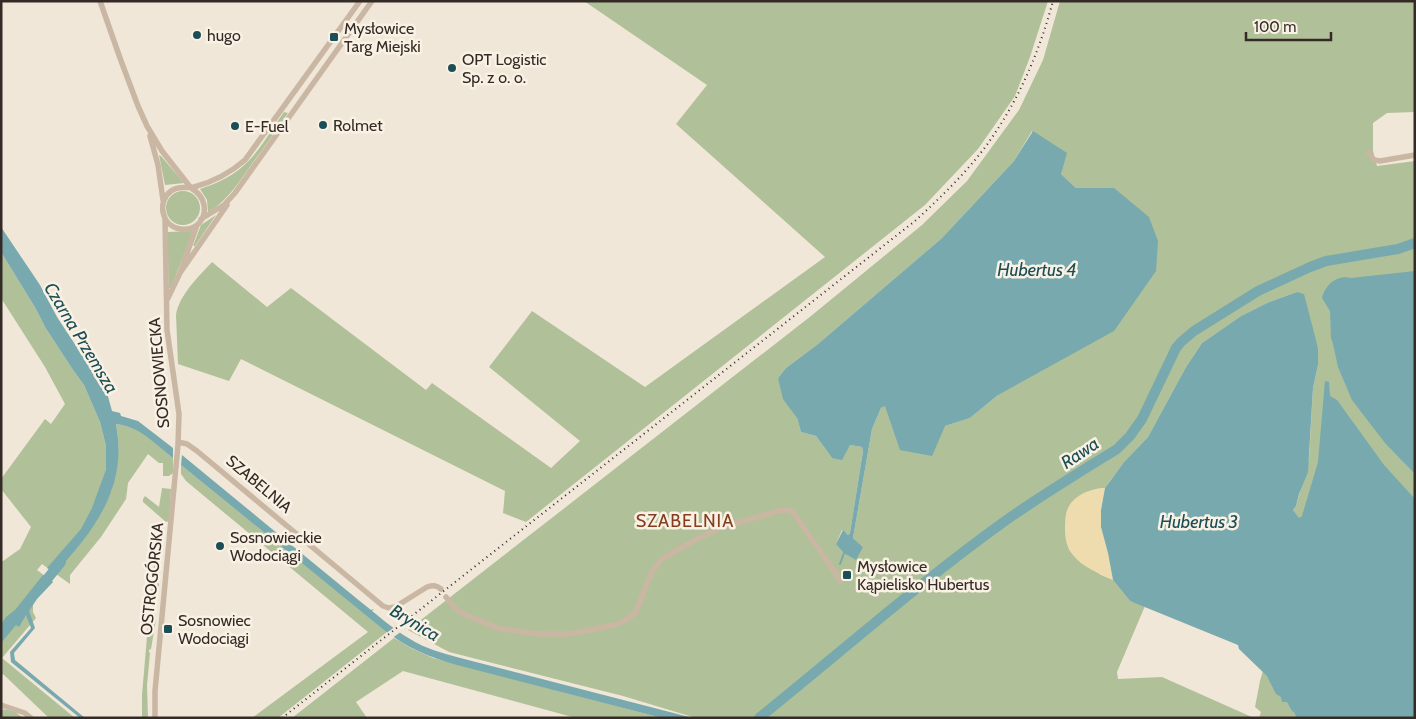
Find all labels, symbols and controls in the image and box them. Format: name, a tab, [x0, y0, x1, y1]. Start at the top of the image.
scale bar	[1246, 10, 1331, 42]
text: 100 m	[1254, 18, 1296, 36]
place label: Mysłowice Targ Miejski	[344, 19, 421, 56]
place label: hugo	[207, 26, 241, 45]
marker: hugo	[191, 29, 203, 41]
marker: Mysłowice Targ Miejski	[328, 31, 340, 43]
place label: OPT Logistic Sp. z o. o.	[462, 50, 547, 87]
marker: OPT Logistic Sp. z o. o.	[446, 62, 458, 74]
place label: Rolmet	[333, 116, 383, 135]
place label: E-Fuel	[245, 117, 289, 136]
marker: Rolmet	[317, 119, 329, 131]
marker: E-Fuel	[229, 120, 241, 132]
water label: Hubertus 4	[997, 259, 1077, 281]
water label: Czarna Przemsza	[39, 278, 123, 398]
street label: SOSNOWIECKA	[145, 317, 173, 429]
water label: Rawa	[1057, 432, 1103, 474]
street label: SZABELNIA	[222, 451, 296, 517]
district label: SZABELNIA	[636, 510, 734, 532]
water label: Hubertus 3	[1160, 511, 1238, 533]
street label: OSTROGÓRSKA	[137, 522, 167, 636]
place label: Sosnowieckie Wodociągi	[230, 528, 322, 565]
marker: Sosnowieckie Wodociągi	[214, 540, 226, 552]
place label: Mysłowice Kąpielisko Hubertus	[857, 557, 990, 594]
marker: Mysłowice Kąpielisko Hubertus	[841, 569, 853, 581]
water label: Brynica	[386, 600, 444, 646]
place label: Sosnowiec Wodociągi	[178, 611, 251, 648]
marker: Sosnowiec Wodociągi	[162, 623, 174, 635]

